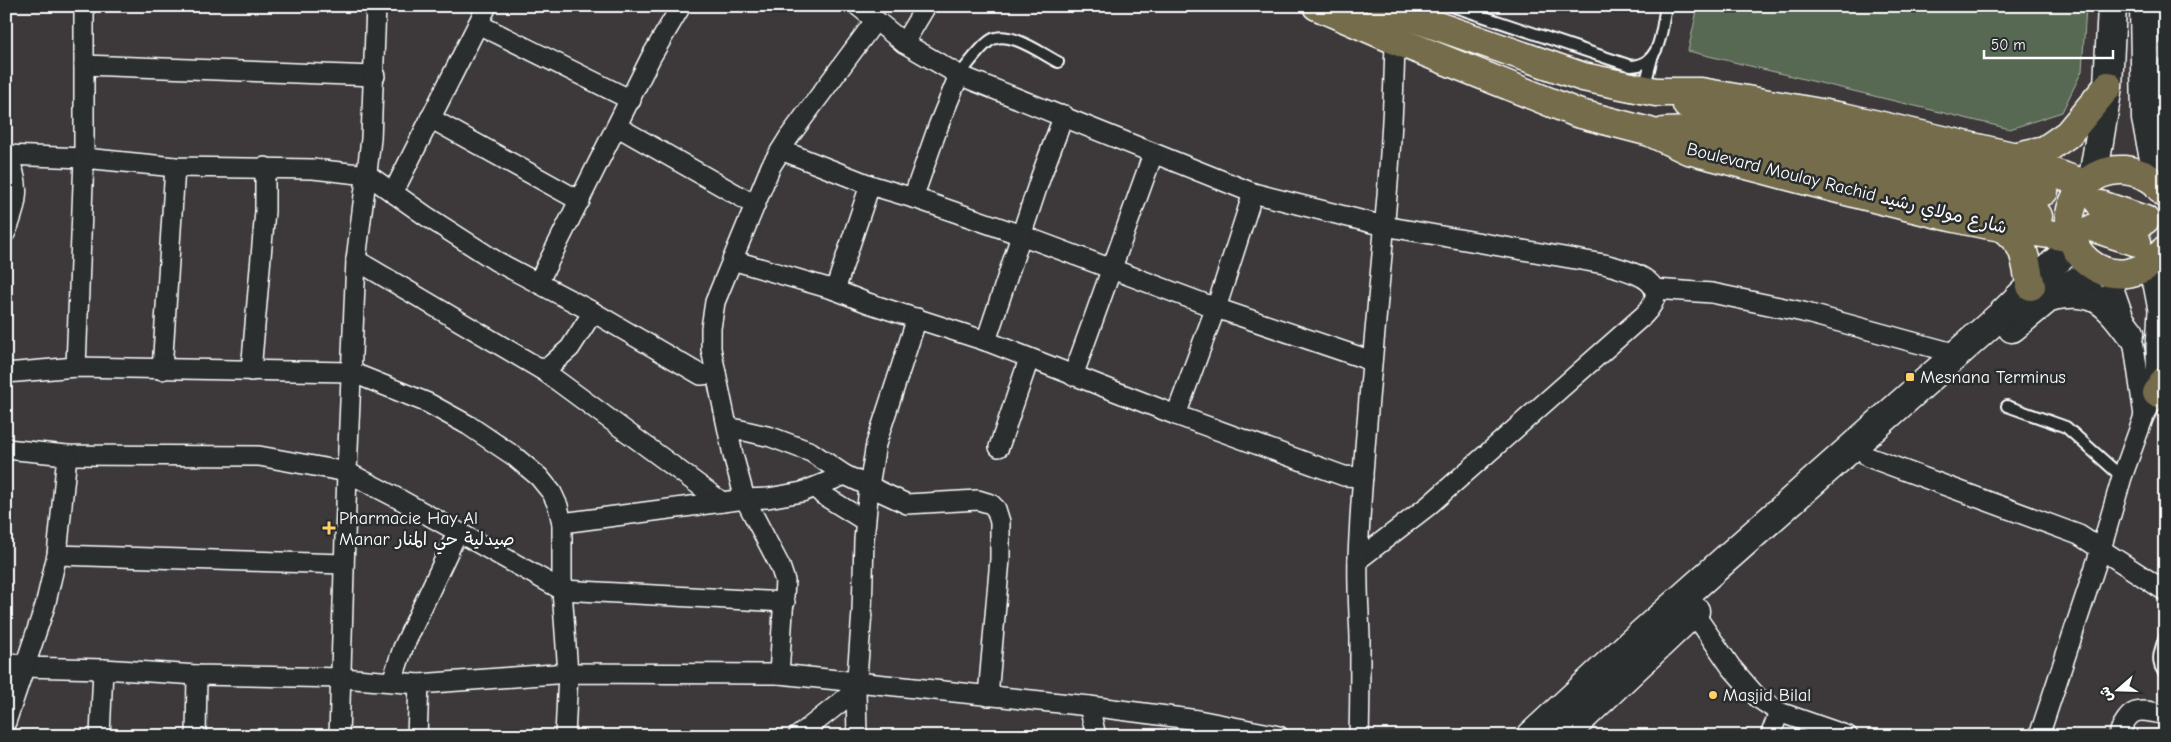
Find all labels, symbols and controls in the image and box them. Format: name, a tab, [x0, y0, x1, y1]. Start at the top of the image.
scale bar	[1984, 28, 2112, 60]
text: 50 m	[1991, 36, 2026, 54]
street label: Boulevard Moulay Rachid شارع مولاي رشيد	[1684, 138, 2009, 240]
place label: Mesnana Terminus	[1920, 367, 2066, 388]
marker: Mesnana Terminus	[1904, 371, 1916, 383]
place label: Pharmacie Hay Al Manar صيدلية حي المنار	[339, 508, 515, 555]
marker: Pharmacie Hay Al Manar صيدلية حي المنار	[323, 522, 335, 534]
north arrow	[2094, 664, 2144, 714]
text: ش	[2096, 684, 2117, 704]
place label: Masjid Bilal	[1723, 685, 1811, 706]
marker: Masjid Bilal	[1707, 689, 1719, 701]

